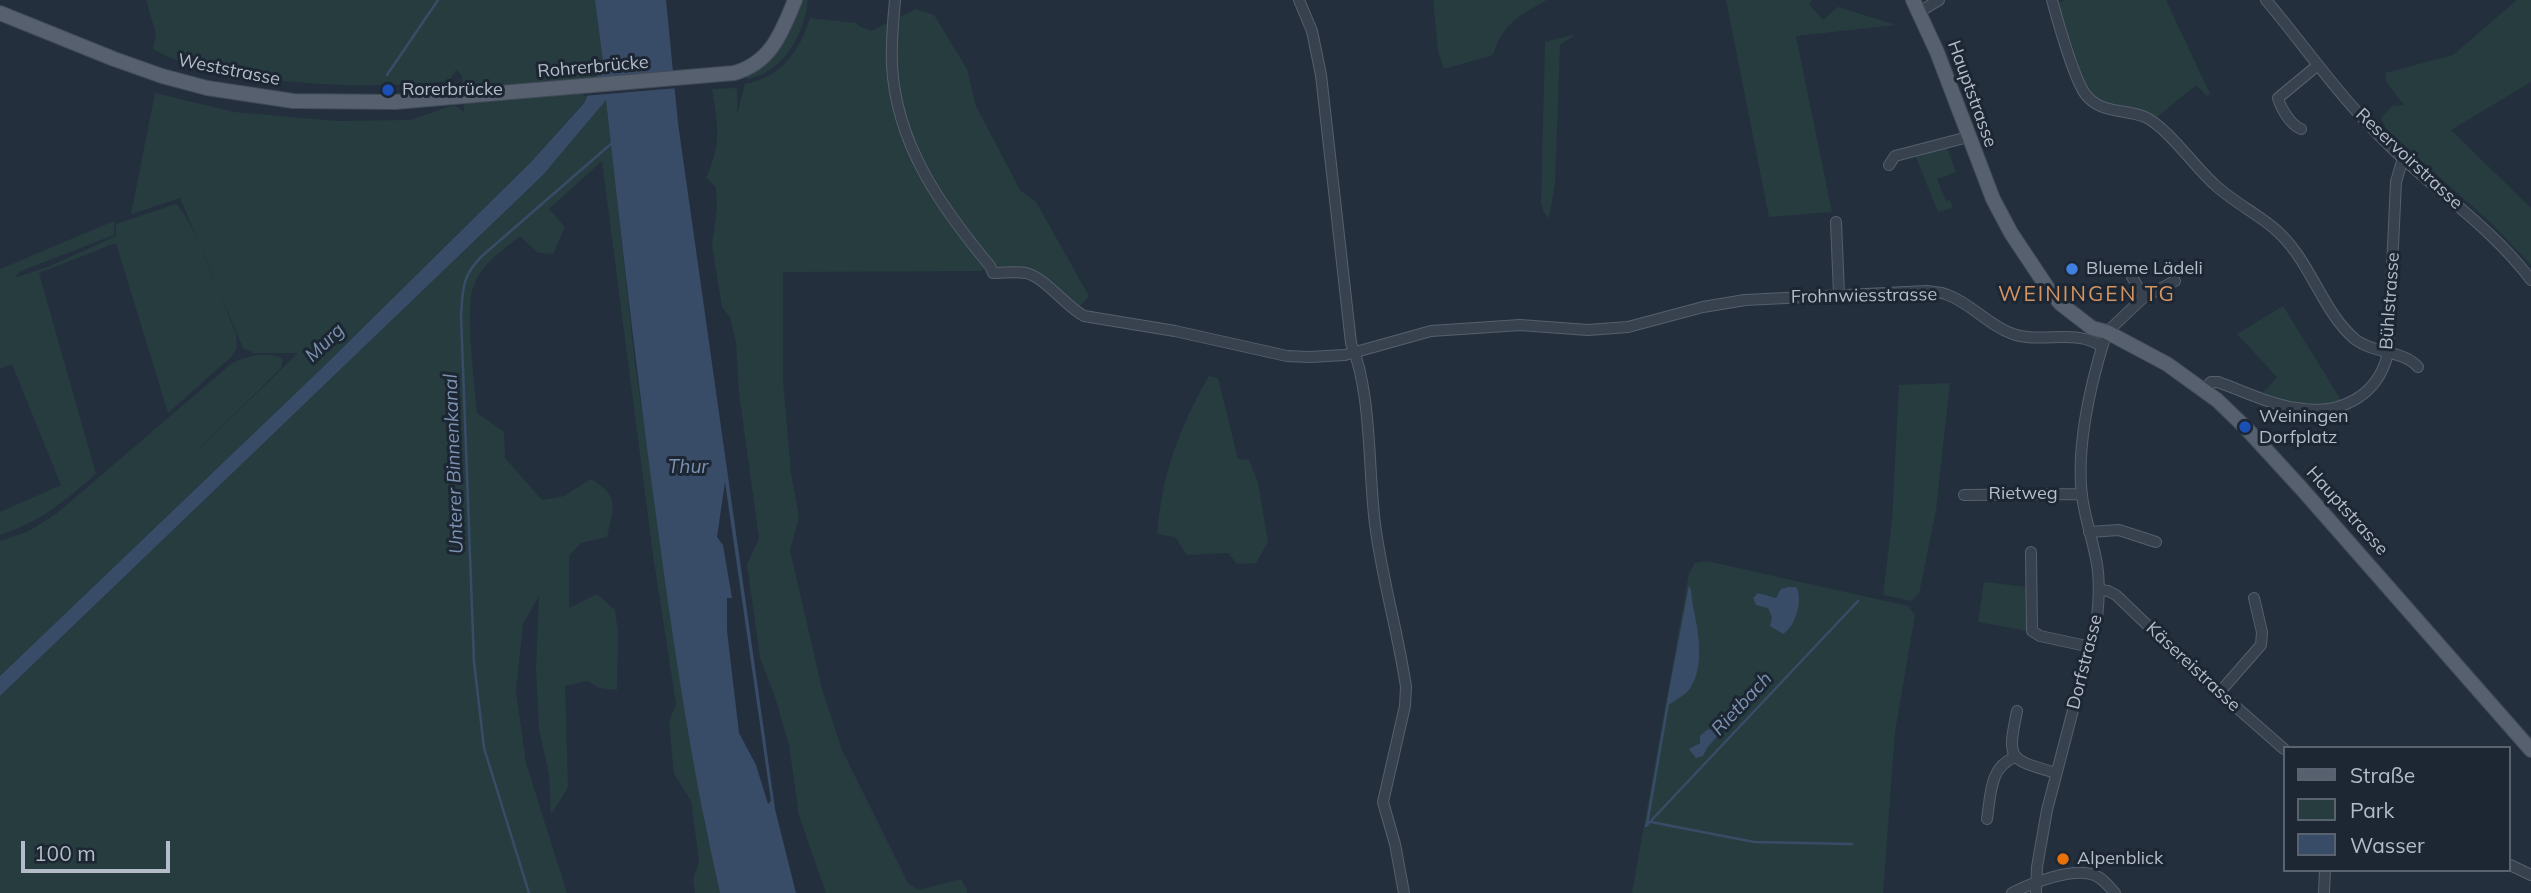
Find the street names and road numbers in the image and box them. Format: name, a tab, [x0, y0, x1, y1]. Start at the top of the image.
street label: Hauptstrasse	[1943, 38, 2001, 150]
street label: Weststrasse	[176, 49, 282, 91]
street label: Rohrerbrücke	[537, 51, 649, 83]
street label: Reservoirstrasse	[2351, 104, 2467, 214]
street label: Bühlstrasse	[2376, 252, 2404, 350]
street label: Frohnwiesstrasse	[1791, 284, 1937, 308]
street label: Hauptstrasse	[2301, 462, 2393, 560]
street label: Rietweg	[1988, 483, 2058, 505]
street label: Dorfstrasse	[2063, 612, 2107, 712]
street label: Käsereistrasse	[2141, 618, 2245, 716]

